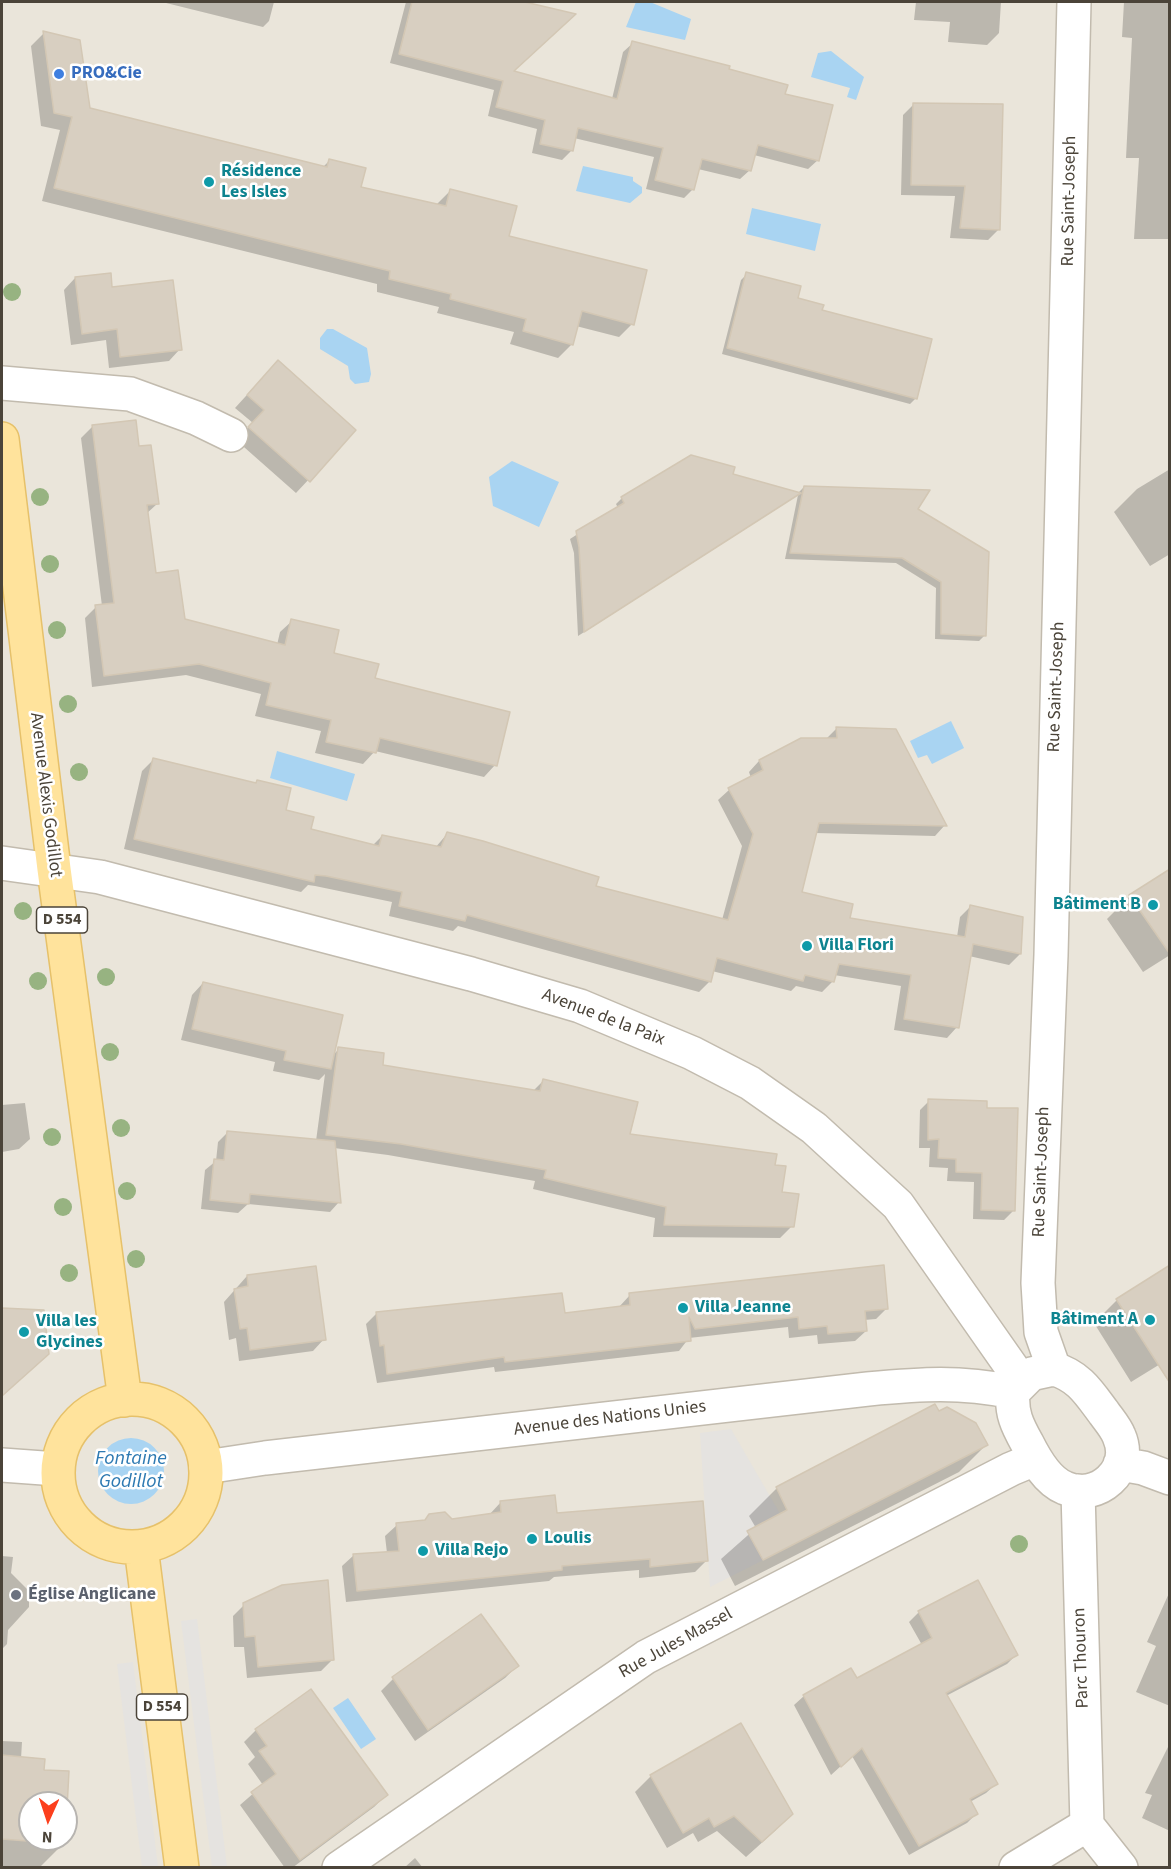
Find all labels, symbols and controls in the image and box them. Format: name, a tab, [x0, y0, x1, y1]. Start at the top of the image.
place label: PRO&Cie	[71, 63, 142, 85]
marker: PRO&Cie	[52, 67, 66, 81]
street label: Rue Saint-Joseph	[1058, 135, 1082, 267]
place label: Résidence Les Isles	[221, 161, 301, 204]
marker: Résidence Les Isles	[202, 175, 216, 189]
street label: Rue Saint-Joseph	[1044, 621, 1070, 753]
street label: Avenue Alexis Godillot	[24, 711, 66, 879]
place label: Bâtiment B	[1053, 894, 1141, 916]
marker: Bâtiment B	[1146, 898, 1160, 912]
road number: D 554	[36, 907, 88, 933]
place label: Villa Flori	[819, 935, 894, 957]
marker: Villa Flori	[800, 939, 814, 953]
street label: Avenue de la Paix	[539, 985, 667, 1051]
street label: Rue Saint-Joseph	[1029, 1106, 1055, 1238]
place label: Villa Jeanne	[695, 1297, 791, 1319]
marker: Villa Jeanne	[676, 1301, 690, 1315]
place label: Bâtiment A	[1050, 1309, 1138, 1331]
place label: Villa les Glycines	[36, 1311, 103, 1354]
marker: Bâtiment A	[1143, 1313, 1157, 1327]
marker: Villa les Glycines	[17, 1325, 31, 1339]
street label: Avenue des Nations Unies	[513, 1397, 707, 1441]
water label: Fontaine Godillot	[95, 1448, 167, 1495]
place label: Loulis	[544, 1528, 591, 1550]
marker: Loulis	[525, 1532, 539, 1546]
place label: Villa Rejo	[435, 1540, 509, 1562]
marker: Villa Rejo	[416, 1544, 430, 1558]
place label: Église Anglicane	[28, 1584, 156, 1606]
marker: Église Anglicane	[9, 1588, 23, 1602]
street label: Rue Jules Massel	[615, 1604, 737, 1684]
street label: Parc Thouron	[1069, 1607, 1095, 1709]
road number: D 554	[136, 1694, 188, 1720]
north arrow	[18, 1791, 78, 1851]
text: N	[41, 1826, 53, 1848]

